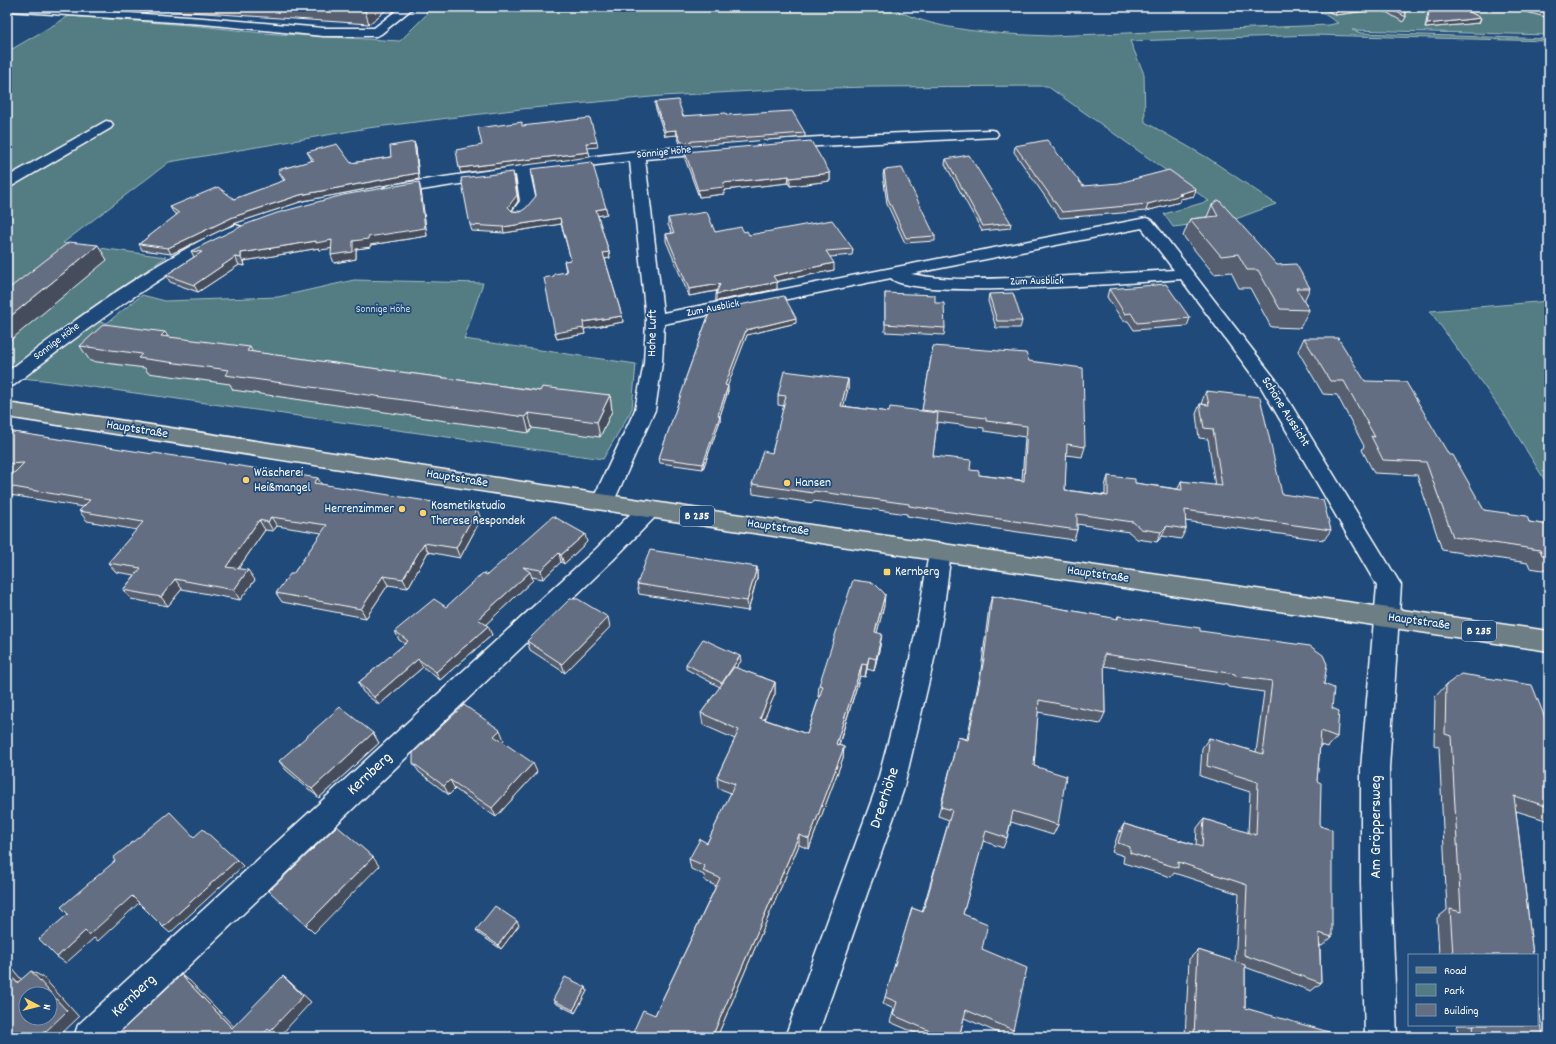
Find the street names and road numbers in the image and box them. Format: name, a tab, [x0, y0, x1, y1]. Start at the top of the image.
street label: Sonnige Höhe	[636, 142, 692, 164]
street label: Zum Ausblick	[1010, 274, 1064, 290]
street label: Zum Ausblick	[685, 296, 741, 322]
street label: Hohe Luft	[643, 309, 663, 357]
street label: Sonnige Höhe	[30, 319, 84, 365]
street label: Schöne Aussicht	[1256, 373, 1314, 451]
street label: Hauptstraße	[105, 416, 169, 444]
street label: Hauptstraße	[425, 465, 489, 493]
road number: B 235	[680, 506, 714, 526]
street label: Hauptstraße	[746, 514, 810, 542]
street label: Hauptstraße	[1066, 561, 1130, 589]
street label: Hauptstraße	[1387, 608, 1451, 636]
road number: B 235	[1462, 621, 1496, 641]
street label: Kernberg	[342, 747, 398, 801]
street label: Dreerhöhe	[864, 764, 906, 832]
street label: Am Gröppersweg	[1365, 775, 1388, 879]
street label: Kernberg	[106, 969, 162, 1023]

